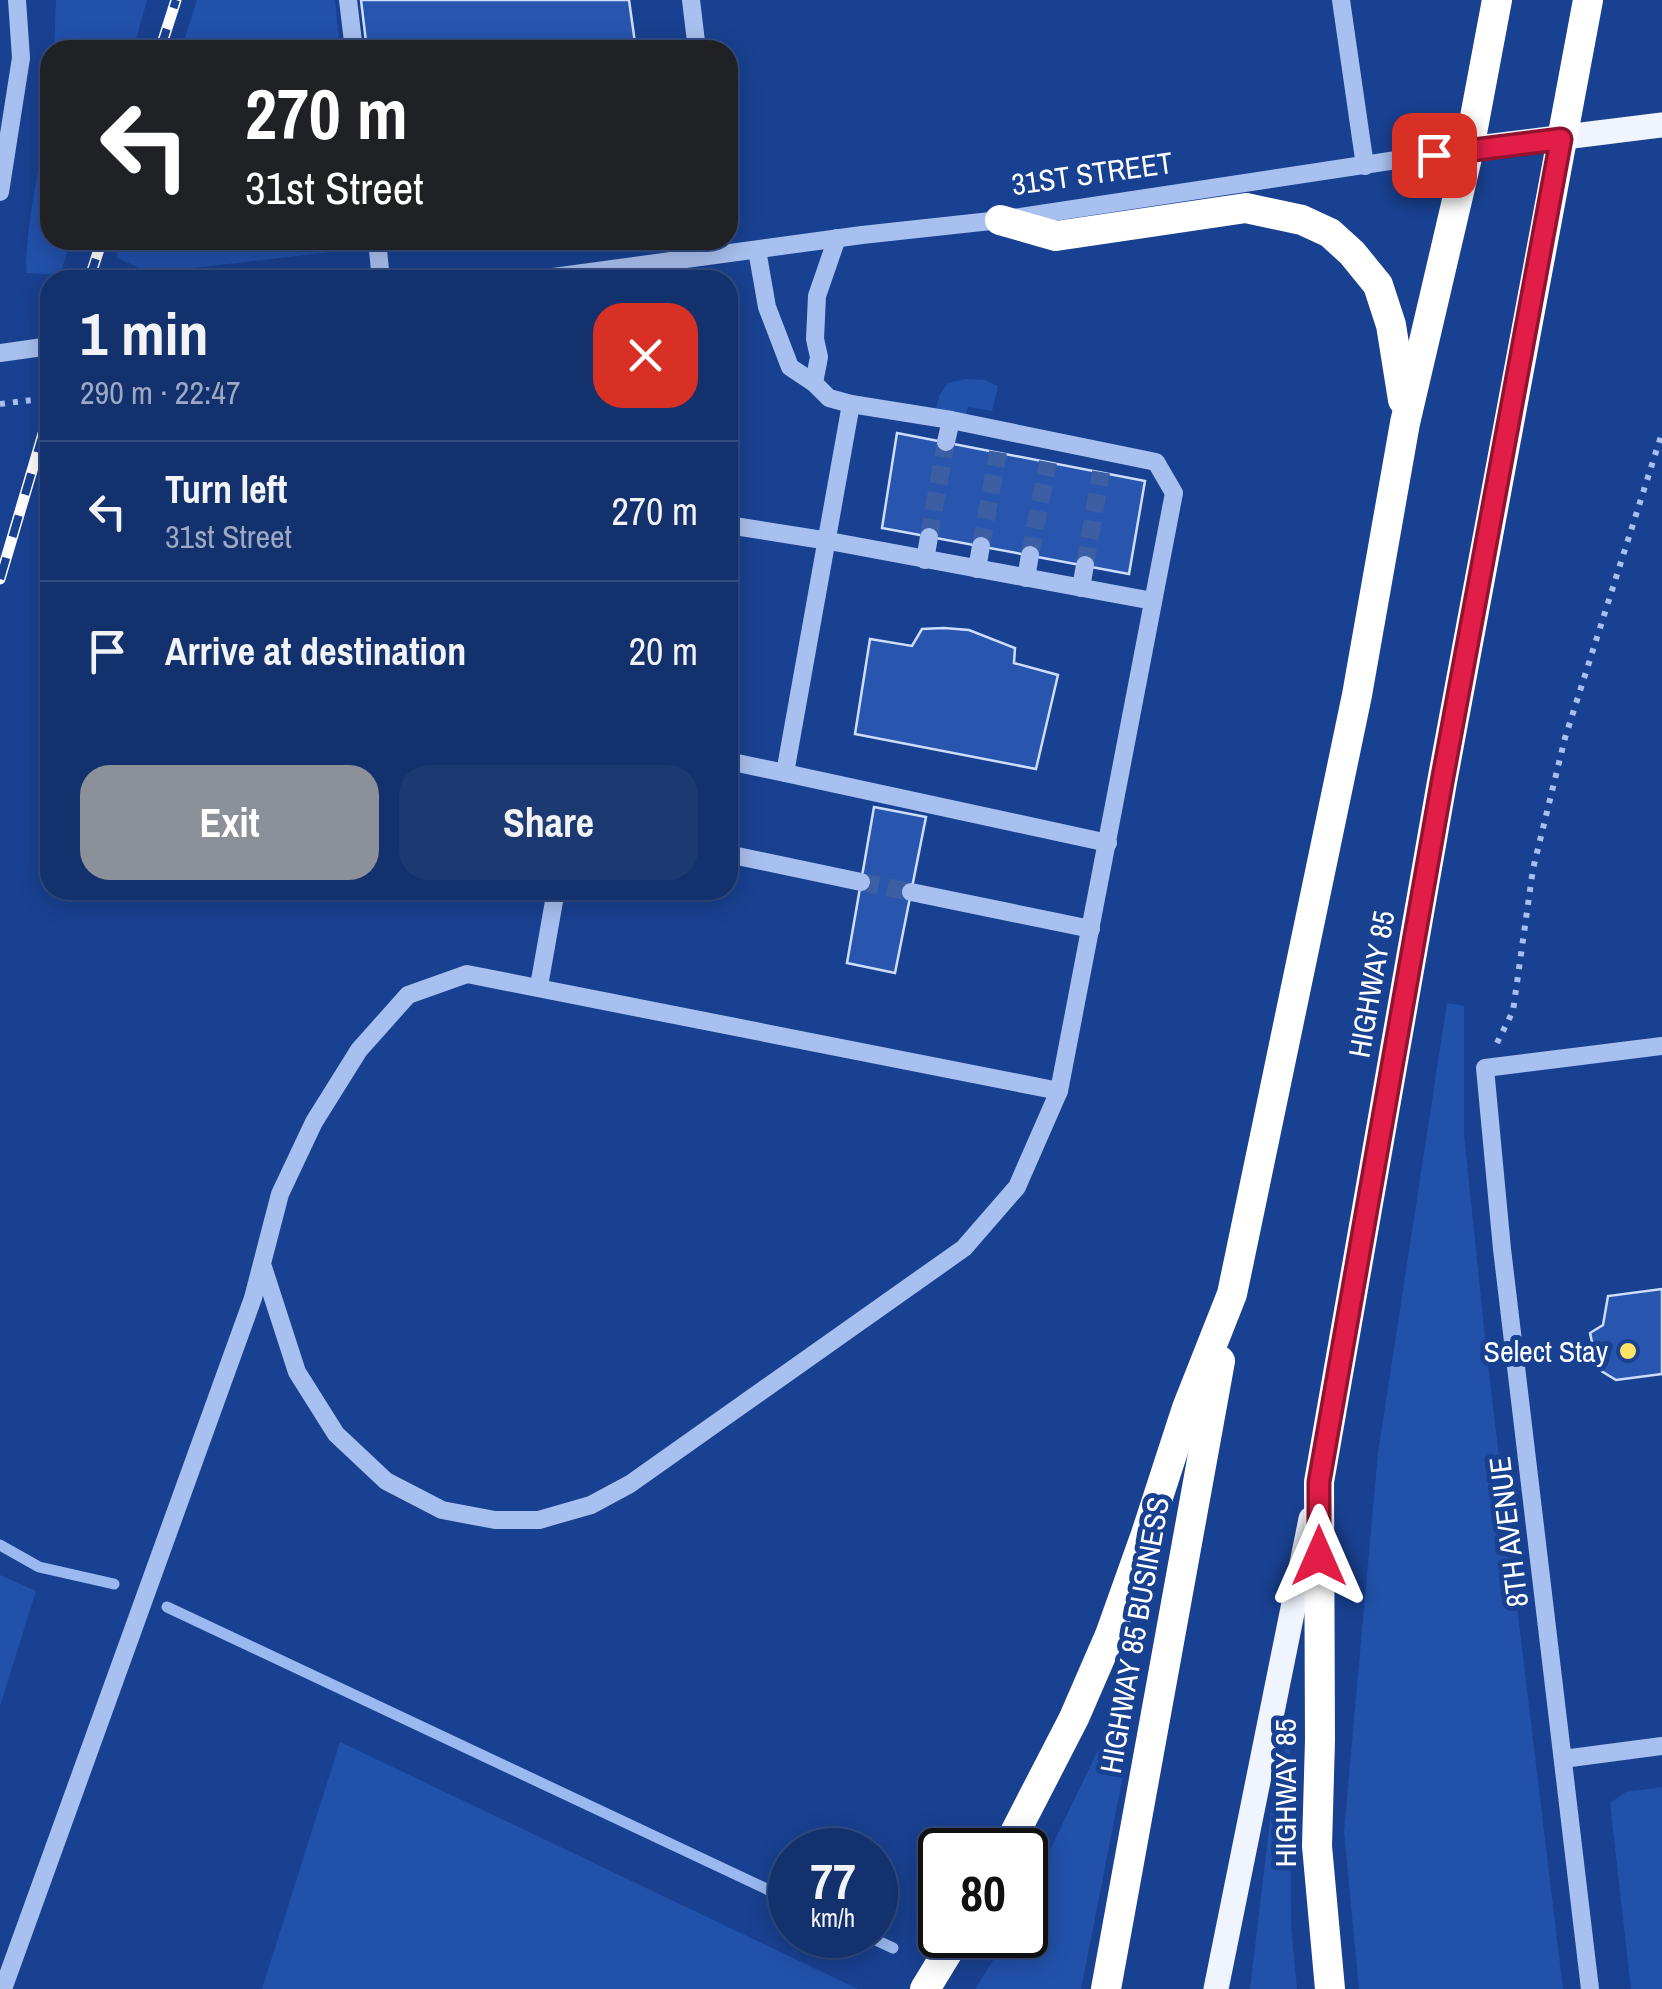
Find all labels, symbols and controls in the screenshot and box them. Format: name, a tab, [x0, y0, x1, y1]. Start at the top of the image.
text: 270 m	[245, 67, 408, 161]
icon: left	[80, 80, 210, 210]
pin	[1392, 113, 1477, 198]
icon: arrive	[1407, 128, 1462, 183]
street label: 31ST STREET	[1009, 142, 1175, 204]
text: 31st Street	[245, 157, 423, 218]
text: 1 min	[80, 293, 209, 374]
button: close	[593, 303, 698, 408]
text: 290 m · 22:47	[80, 371, 240, 414]
text: Turn left	[165, 464, 287, 515]
icon: left	[80, 484, 135, 539]
text: 270 m	[611, 486, 698, 537]
text: 31st Street	[165, 515, 292, 558]
icon: arrive	[80, 624, 135, 679]
text: Arrive at destination	[165, 626, 466, 677]
text: 20 m	[629, 626, 698, 677]
button: Exit	[80, 765, 379, 880]
button: Share	[399, 765, 698, 880]
street label: HIGHWAY 85	[1338, 907, 1404, 1061]
place label: Select Stay	[1484, 1331, 1609, 1371]
marker: Select Stay	[1617, 1340, 1639, 1362]
street label: 8TH AVENUE	[1479, 1454, 1537, 1610]
street label: HIGHWAY 85 BUSINESS	[1090, 1494, 1178, 1776]
position arrow	[1267, 1504, 1371, 1608]
street label: HIGHWAY 85	[1265, 1719, 1305, 1867]
speed limit sign: 80	[918, 1828, 1048, 1958]
text: 77	[810, 1847, 856, 1915]
text: km/h	[811, 1901, 855, 1935]

